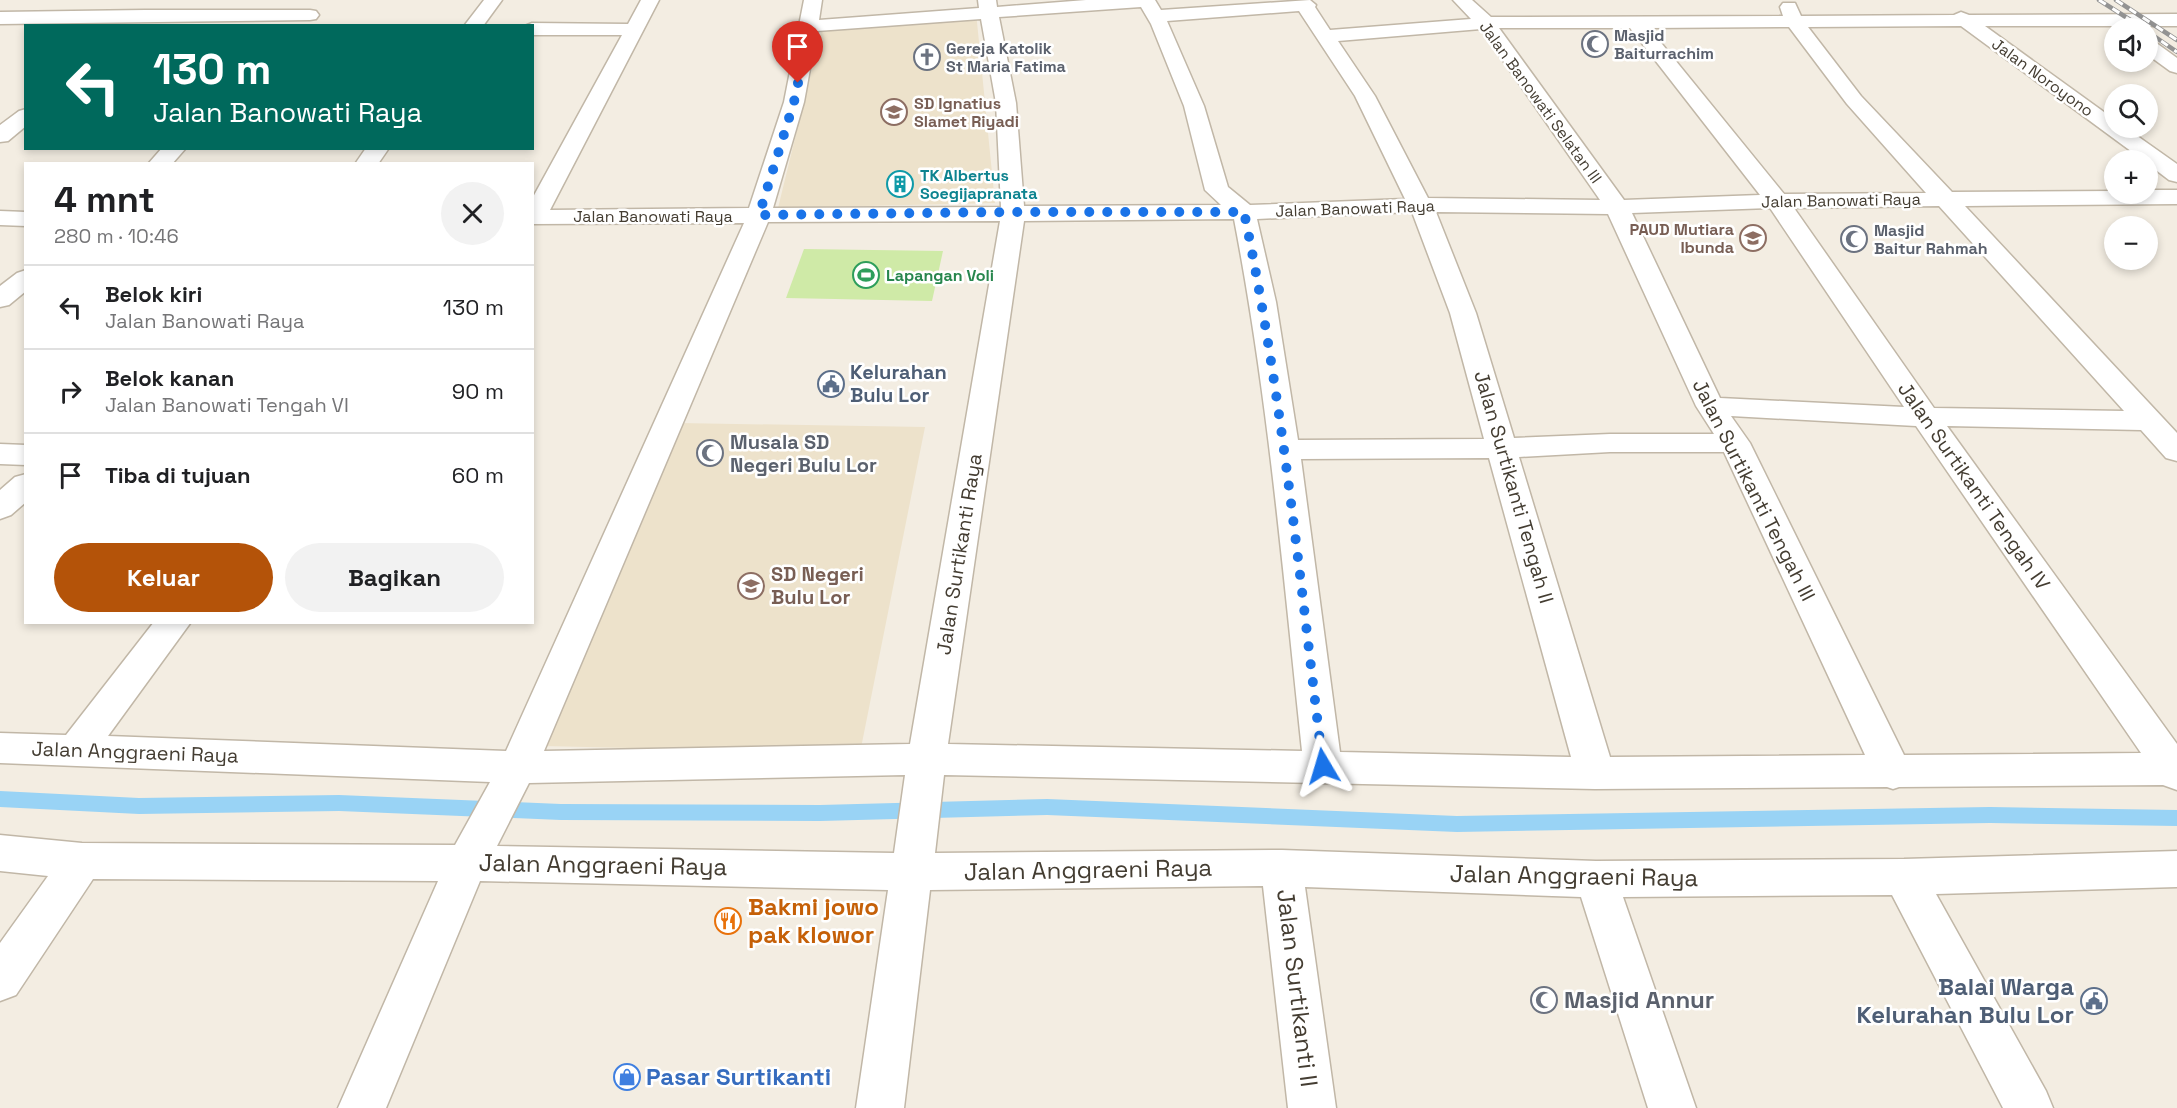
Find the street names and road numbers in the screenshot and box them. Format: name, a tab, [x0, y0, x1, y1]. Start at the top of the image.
street label: Jalan Banowati Selatan III	[1475, 17, 1607, 188]
street label: Jalan Noroyono	[1988, 33, 2098, 121]
street label: Jalan Banowati Raya	[1761, 189, 1921, 212]
street label: Jalan Banowati Raya	[1275, 195, 1435, 222]
street label: Jalan Banowati Raya	[573, 206, 733, 227]
street label: Jalan Surtikanti Tengah II	[1468, 368, 1560, 606]
street label: Jalan Surtikanti Tengah III	[1687, 375, 1821, 605]
street label: Jalan Surtikanti Tengah IV	[1892, 377, 2056, 595]
street label: Jalan Surtikanti Raya	[930, 451, 988, 657]
street label: Jalan Anggraeni Raya	[31, 735, 239, 769]
street label: Jalan Anggraeni Raya	[478, 847, 728, 882]
street label: Jalan Anggraeni Raya	[963, 852, 1213, 887]
street label: Jalan Anggraeni Raya	[1449, 858, 1699, 893]
street label: Jalan Surtikanti II	[1270, 887, 1325, 1089]

